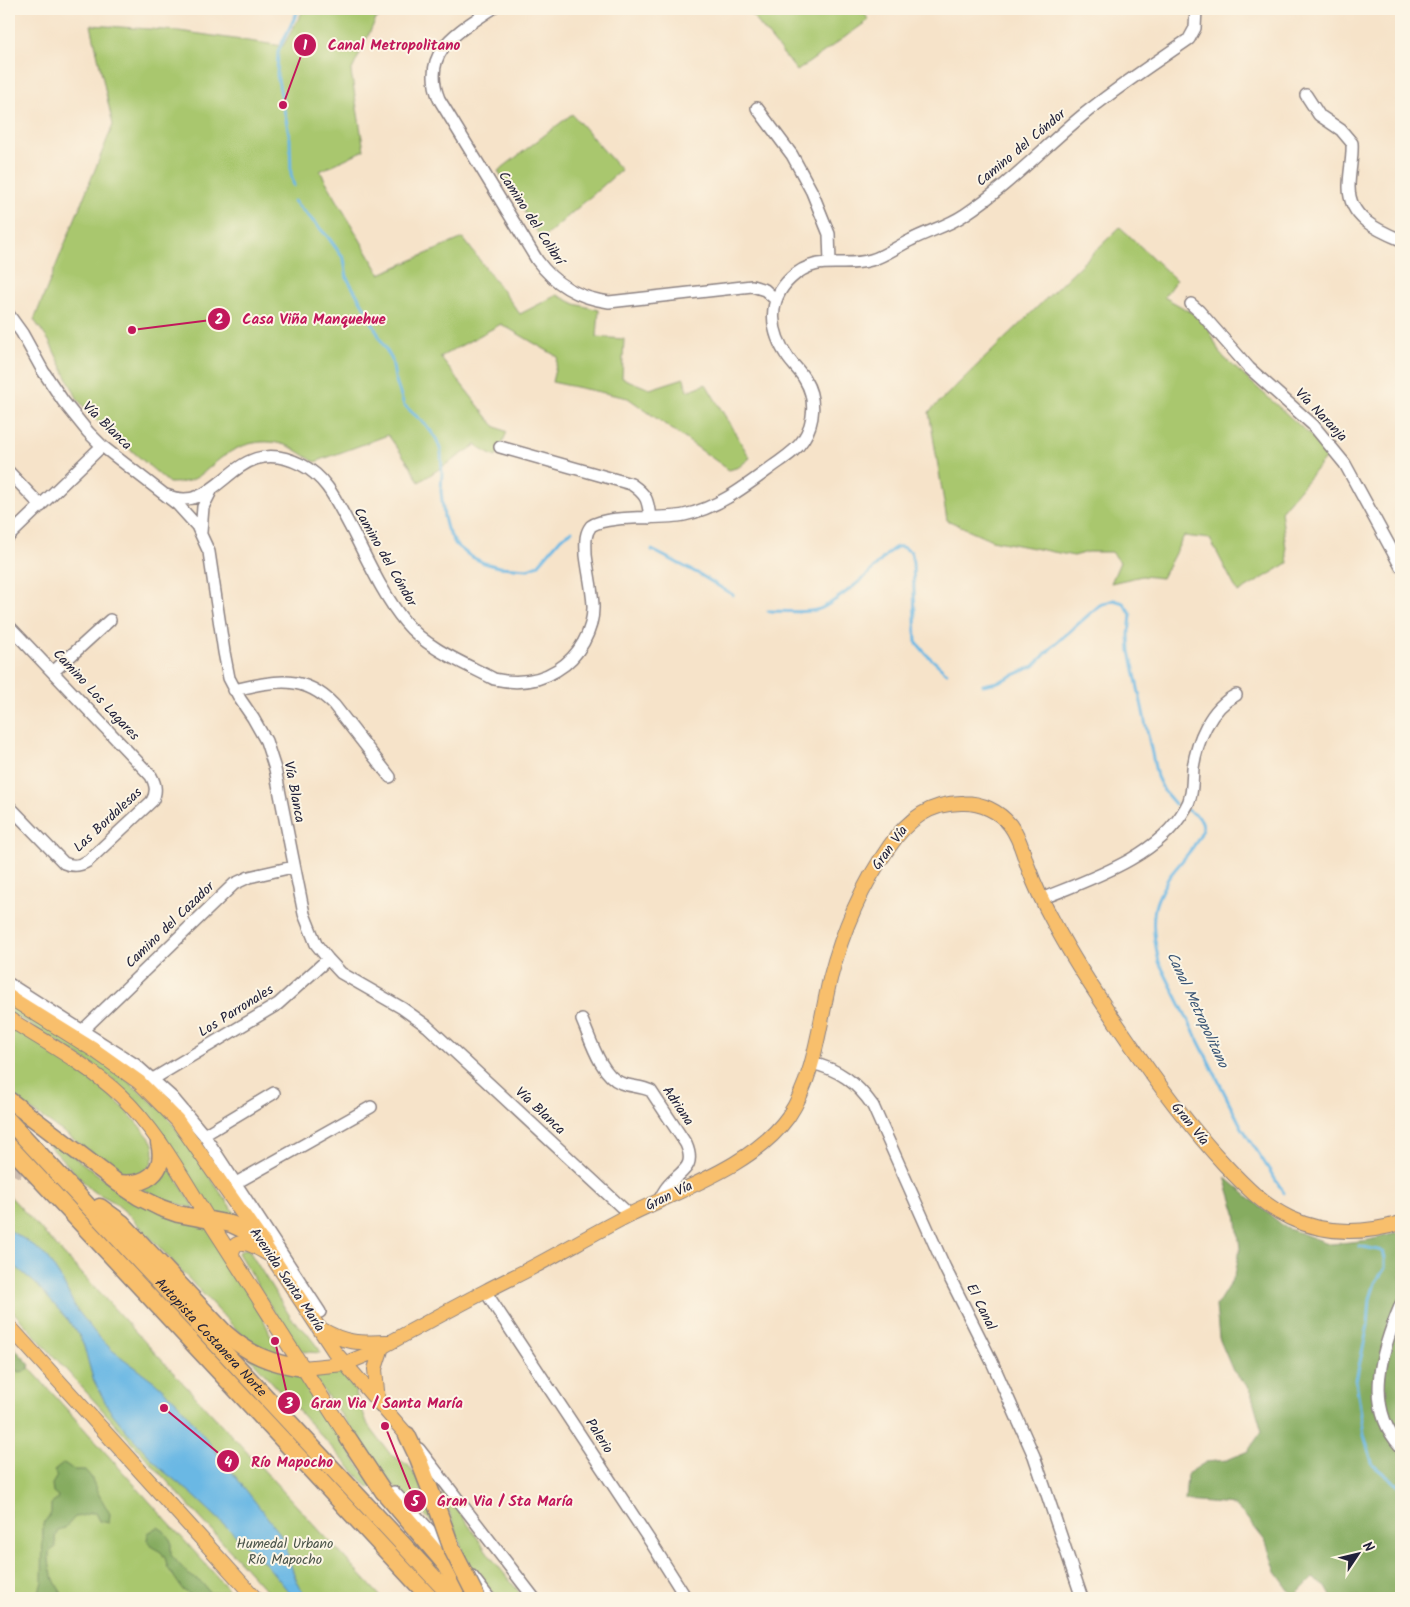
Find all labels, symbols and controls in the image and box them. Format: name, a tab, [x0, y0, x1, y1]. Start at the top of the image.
callout: Canal Metropolitano	[292, 30, 470, 60]
text: 1	[303, 34, 308, 58]
text: Canal Metropolitano	[328, 34, 460, 58]
street label: Camino del Cóndor	[971, 103, 1072, 192]
street label: Camino del Colibrí	[492, 167, 571, 272]
callout: Casa Viña Manquehue	[207, 304, 395, 334]
text: 2	[215, 308, 224, 332]
text: Casa Viña Manquehue	[242, 308, 387, 332]
street label: Vía Naranja	[1290, 383, 1352, 447]
street label: Vía Blanca	[77, 397, 137, 455]
street label: Camino del Cóndor	[348, 503, 423, 612]
street label: Camino Los Lagares	[47, 644, 145, 746]
street label: Vía Blanca	[277, 759, 311, 825]
street label: Las Bordalesas	[69, 782, 148, 858]
street label: Gran Vía	[866, 821, 914, 875]
street label: Camino del Cazador	[120, 876, 221, 973]
water label: Canal Metropolitano	[1160, 948, 1235, 1073]
street label: Los Parronales	[194, 979, 278, 1043]
street label: Vía Blanca	[510, 1082, 570, 1140]
street label: Adriana	[657, 1082, 699, 1130]
street label: Gran Vía	[1166, 1098, 1214, 1150]
street label: Gran Vía	[642, 1175, 696, 1217]
street label: Avenida Santa María	[244, 1223, 330, 1337]
street label: Autopista Costanera Norte	[149, 1273, 272, 1403]
street label: El Canal	[960, 1280, 1002, 1335]
callout: Gran Via / Santa María	[277, 1388, 473, 1418]
text: 3	[284, 1392, 293, 1416]
text: Gran Via / Santa María	[311, 1392, 463, 1416]
street label: Palerio	[579, 1414, 619, 1458]
callout: Río Mapocho	[216, 1446, 343, 1476]
text: 4	[224, 1451, 232, 1475]
text: Río Mapocho	[251, 1451, 333, 1475]
callout: Gran Via / Sta María	[402, 1486, 583, 1516]
text: 5	[410, 1490, 420, 1514]
text: Gran Via / Sta María	[437, 1490, 573, 1514]
north arrow	[1332, 1530, 1382, 1580]
park label: Humedal Urbano Río Mapocho	[237, 1533, 333, 1571]
text: N	[1356, 1537, 1379, 1557]

